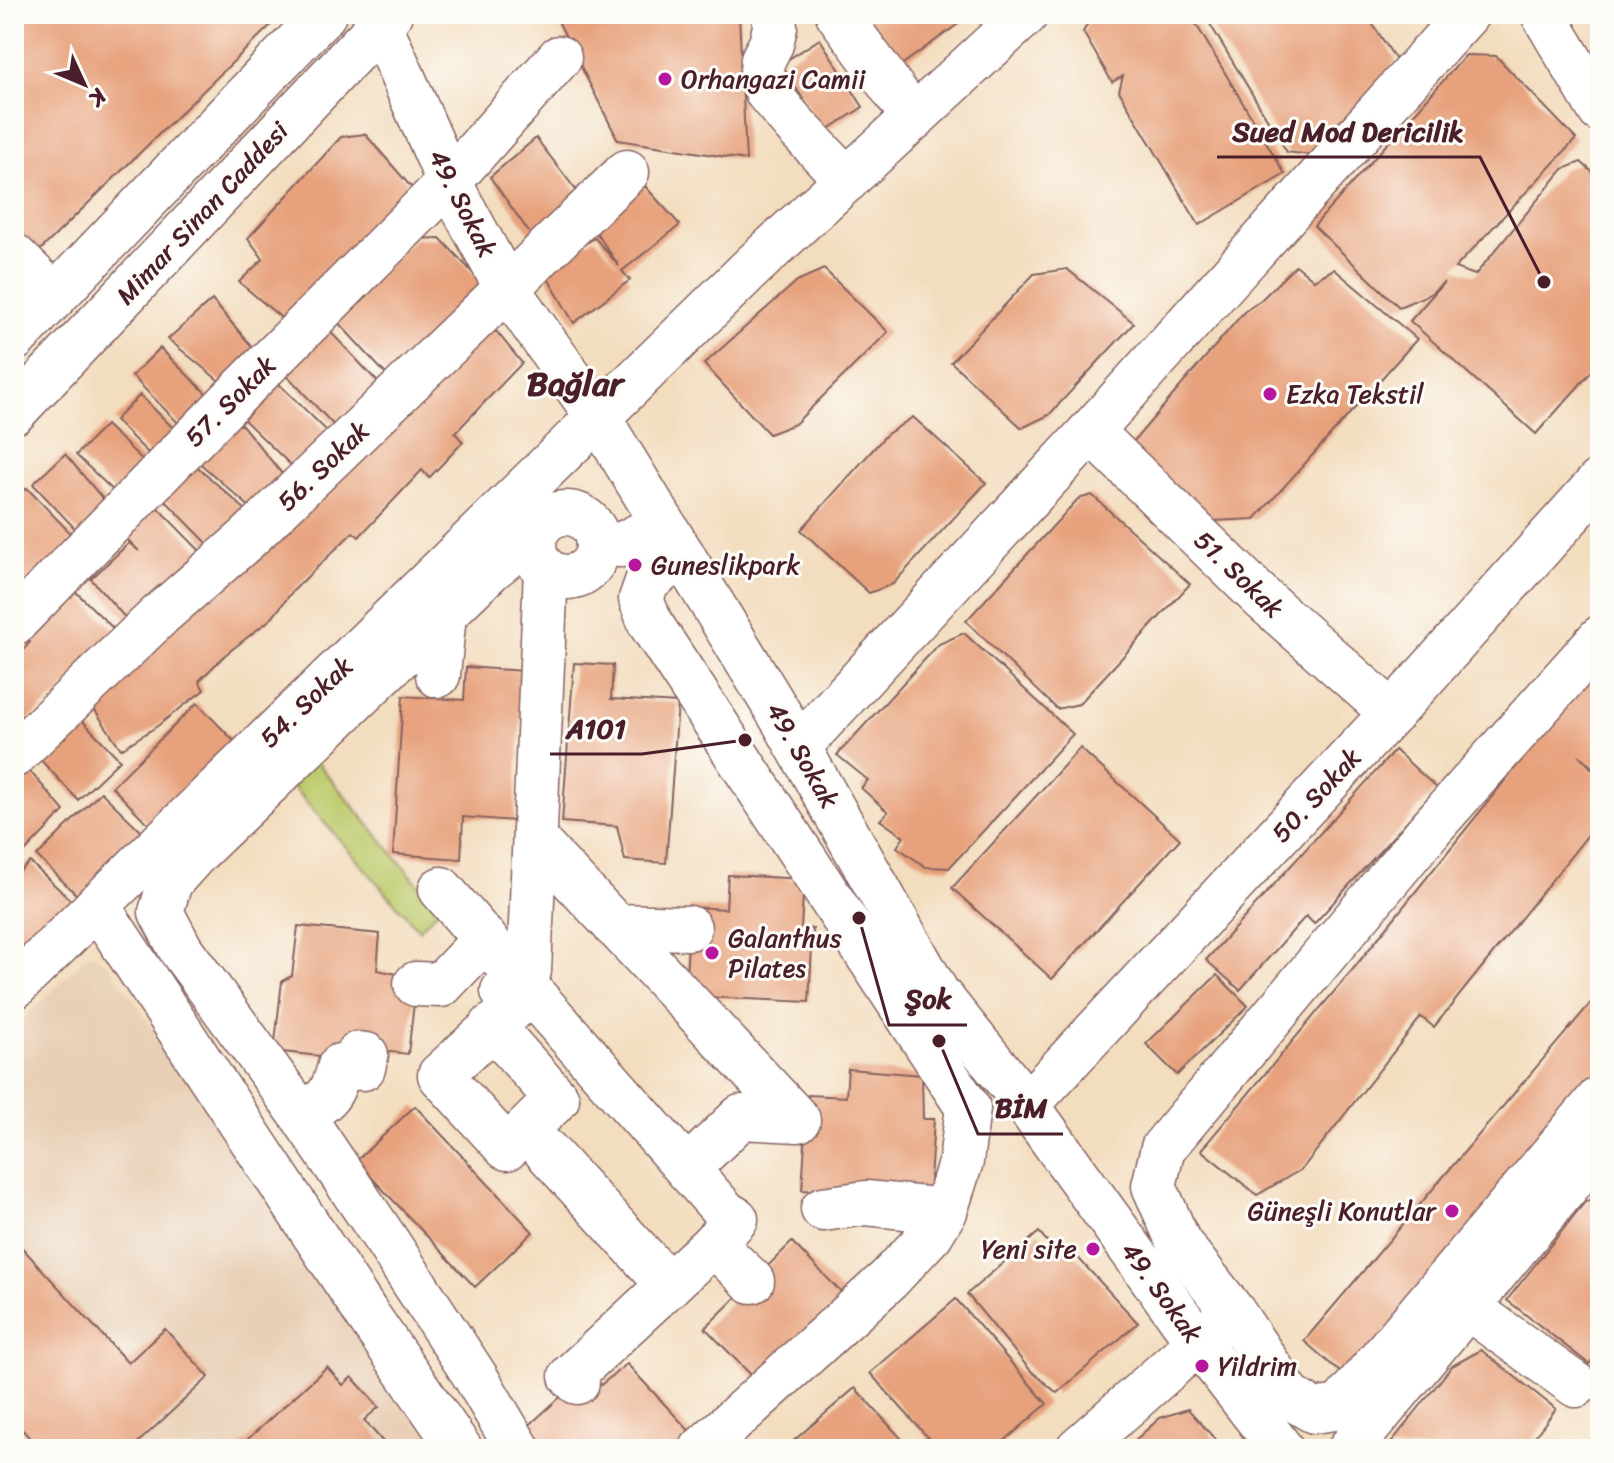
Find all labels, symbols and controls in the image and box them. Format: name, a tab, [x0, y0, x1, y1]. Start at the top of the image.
north arrow	[44, 44, 124, 124]
place label: Orhangazi Camii	[681, 56, 866, 102]
marker: Orhangazi Camii	[656, 70, 674, 88]
text: K	[78, 78, 117, 117]
callout: Sued Mod Dericilik	[1217, 105, 1480, 157]
text: Sued Mod Dericilik	[1231, 107, 1464, 156]
street label: Mimar Sinan Caddesi	[104, 110, 301, 316]
street label: 49. Sokak	[416, 140, 510, 266]
street label: 57. Sokak	[173, 344, 287, 458]
district label: Bağlar	[527, 354, 626, 414]
place label: Ezka Tekstil	[1286, 371, 1424, 417]
marker: Ezka Tekstil	[1261, 385, 1279, 403]
street label: 56. Sokak	[265, 409, 381, 523]
street label: 51. Sokak	[1183, 519, 1295, 630]
place label: Guneslikpark	[651, 542, 800, 588]
marker: Guneslikpark	[626, 556, 644, 574]
street label: 54. Sokak	[248, 645, 364, 759]
street label: 49. Sokak	[754, 693, 852, 817]
callout: A101	[550, 702, 642, 754]
text: A101	[565, 704, 626, 753]
street label: 50. Sokak	[1259, 736, 1373, 854]
place label: Galanthus Pilates	[728, 915, 842, 991]
marker: Galanthus Pilates	[703, 944, 721, 962]
callout: Şok	[889, 973, 967, 1025]
text: Şok	[904, 974, 952, 1023]
callout: BİM	[978, 1082, 1063, 1134]
text: BİM	[995, 1083, 1048, 1132]
place label: Güneşli Konutlar	[1248, 1188, 1437, 1234]
marker: Güneşli Konutlar	[1443, 1202, 1461, 1220]
place label: Yeni site	[981, 1226, 1077, 1272]
street label: 49. Sokak	[1109, 1231, 1215, 1353]
marker: Yeni site	[1084, 1240, 1102, 1258]
place label: Yildrim	[1218, 1343, 1297, 1389]
marker: Yildrim	[1193, 1357, 1211, 1375]

